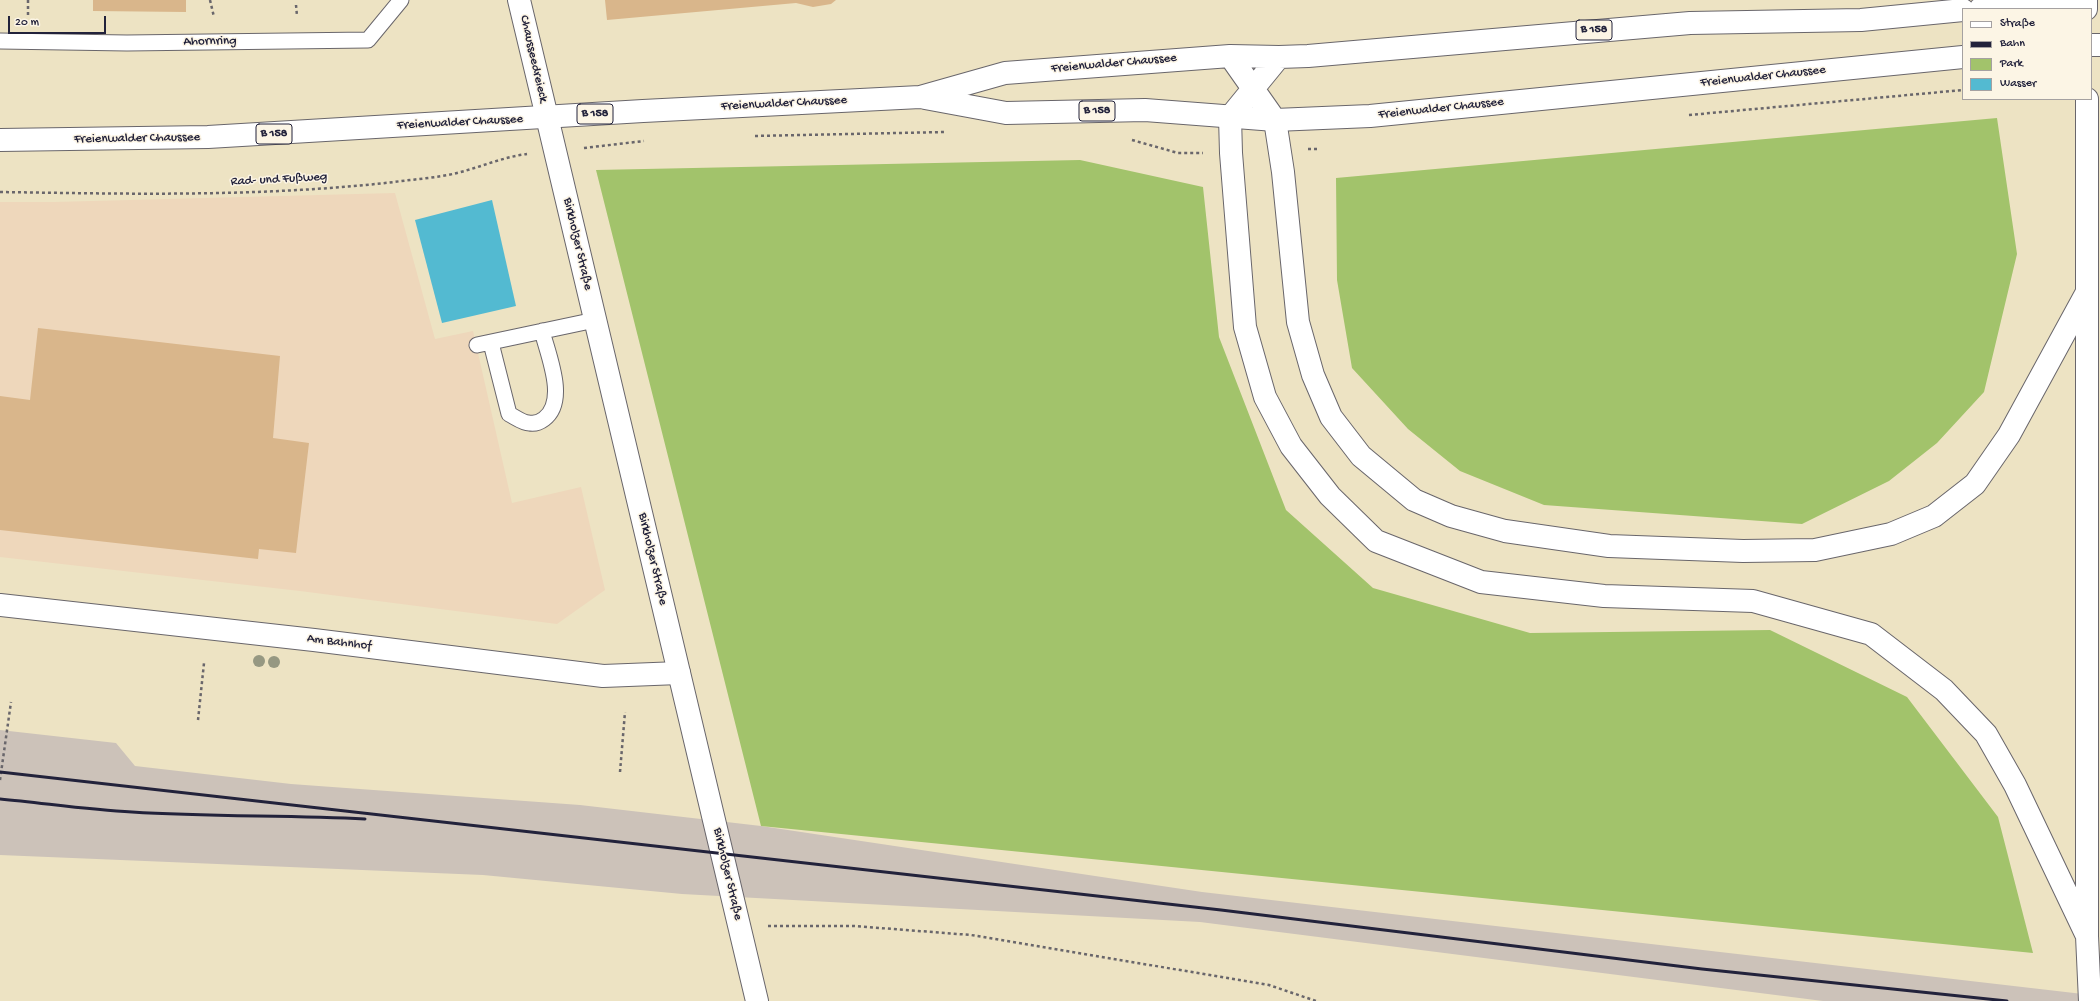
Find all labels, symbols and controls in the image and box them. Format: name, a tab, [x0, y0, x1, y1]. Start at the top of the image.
scale bar	[10, 8, 108, 34]
legend	[1962, 8, 2092, 100]
street label: Chausseedreieck	[515, 14, 551, 104]
text: 20 m	[15, 16, 39, 30]
text: Straße	[2000, 17, 2035, 31]
road number: B 158	[1576, 20, 1612, 40]
street label: Ahornring	[183, 34, 237, 50]
text: Bahn	[2000, 37, 2025, 51]
street label: Freienwalder Chaussee	[1050, 51, 1178, 77]
text: Park	[2000, 57, 2023, 71]
street label: Freienwalder Chaussee	[1699, 63, 1827, 91]
text: Wasser	[2000, 77, 2036, 91]
street label: Freienwalder Chaussee	[721, 93, 847, 115]
street label: Freienwalder Chaussee	[1377, 95, 1505, 123]
road number: B 158	[1079, 101, 1115, 121]
road number: B 158	[577, 104, 613, 124]
street label: Freienwalder Chaussee	[397, 112, 523, 134]
road number: B 158	[256, 124, 292, 144]
street label: Freienwalder Chaussee	[74, 130, 200, 148]
street label: Rad- und Fußweg	[230, 170, 328, 190]
street label: Birkholzer Straße	[559, 196, 595, 292]
street label: Birkholzer Straße	[634, 511, 670, 607]
street label: Am Bahnhof	[306, 631, 372, 655]
street label: Birkholzer Straße	[709, 826, 745, 922]

